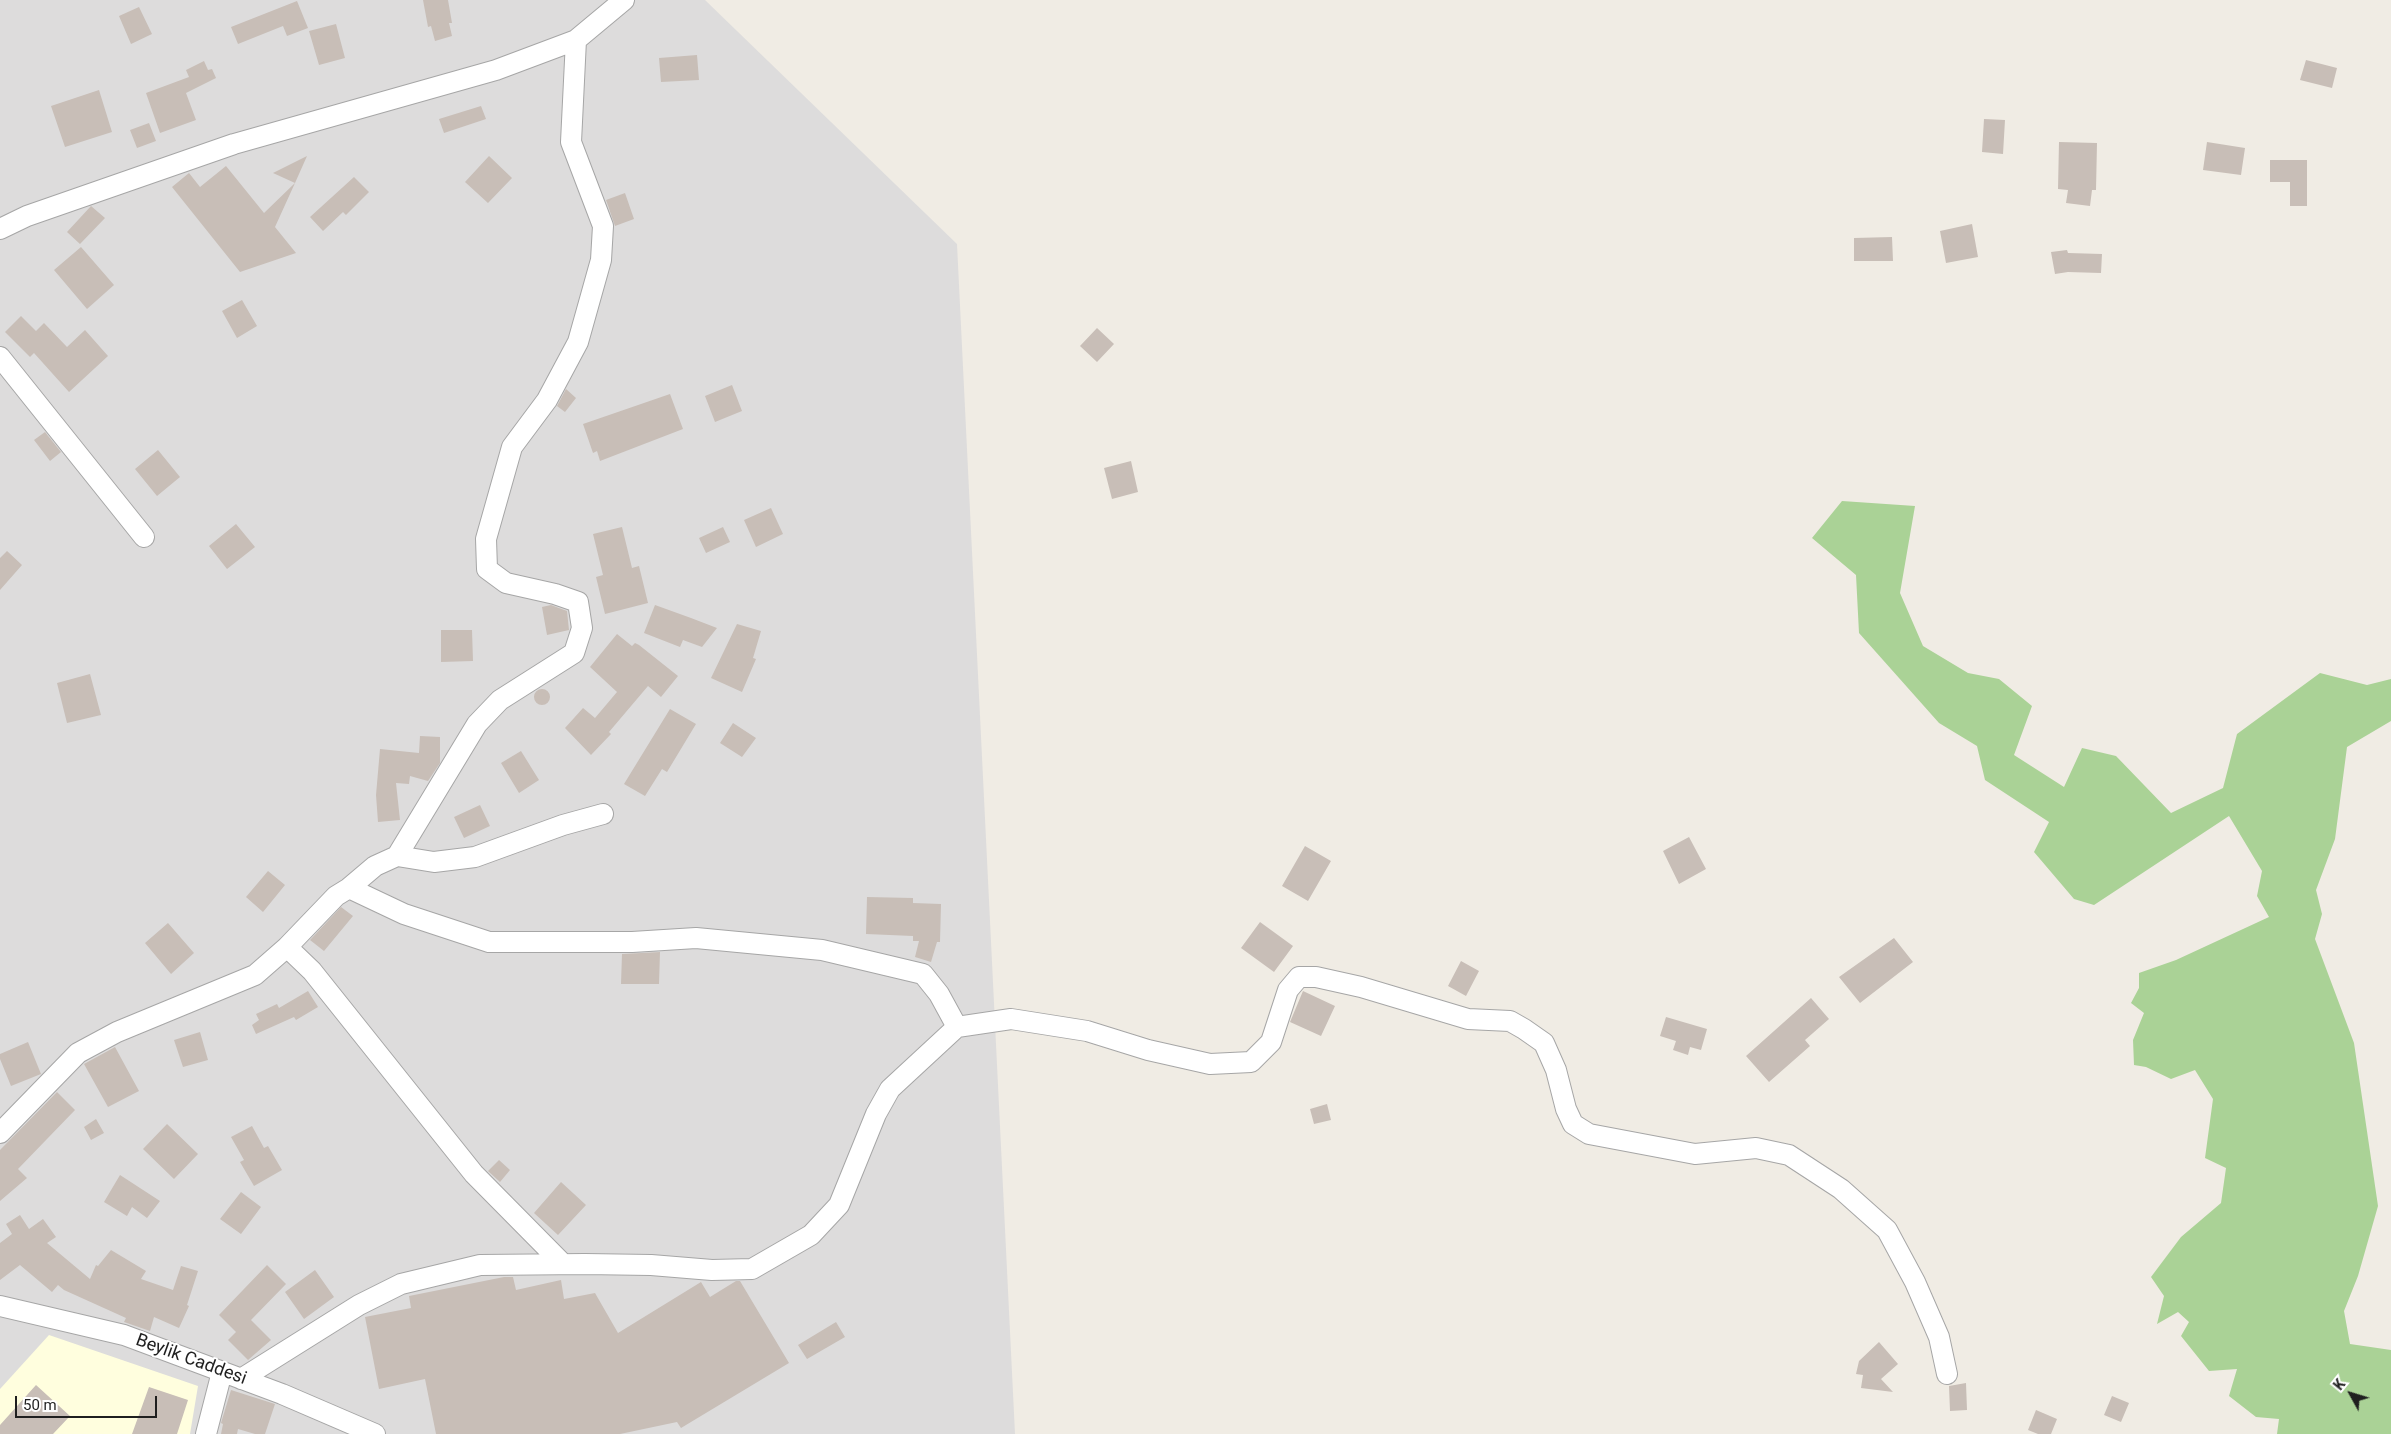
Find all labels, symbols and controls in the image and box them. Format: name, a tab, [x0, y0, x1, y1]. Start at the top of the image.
street label: Beylik Caddesi	[133, 1330, 249, 1390]
north arrow	[2326, 1369, 2376, 1419]
text: K	[2330, 1376, 2348, 1393]
scale bar	[18, 1386, 160, 1418]
text: 50 m	[23, 1396, 57, 1414]

